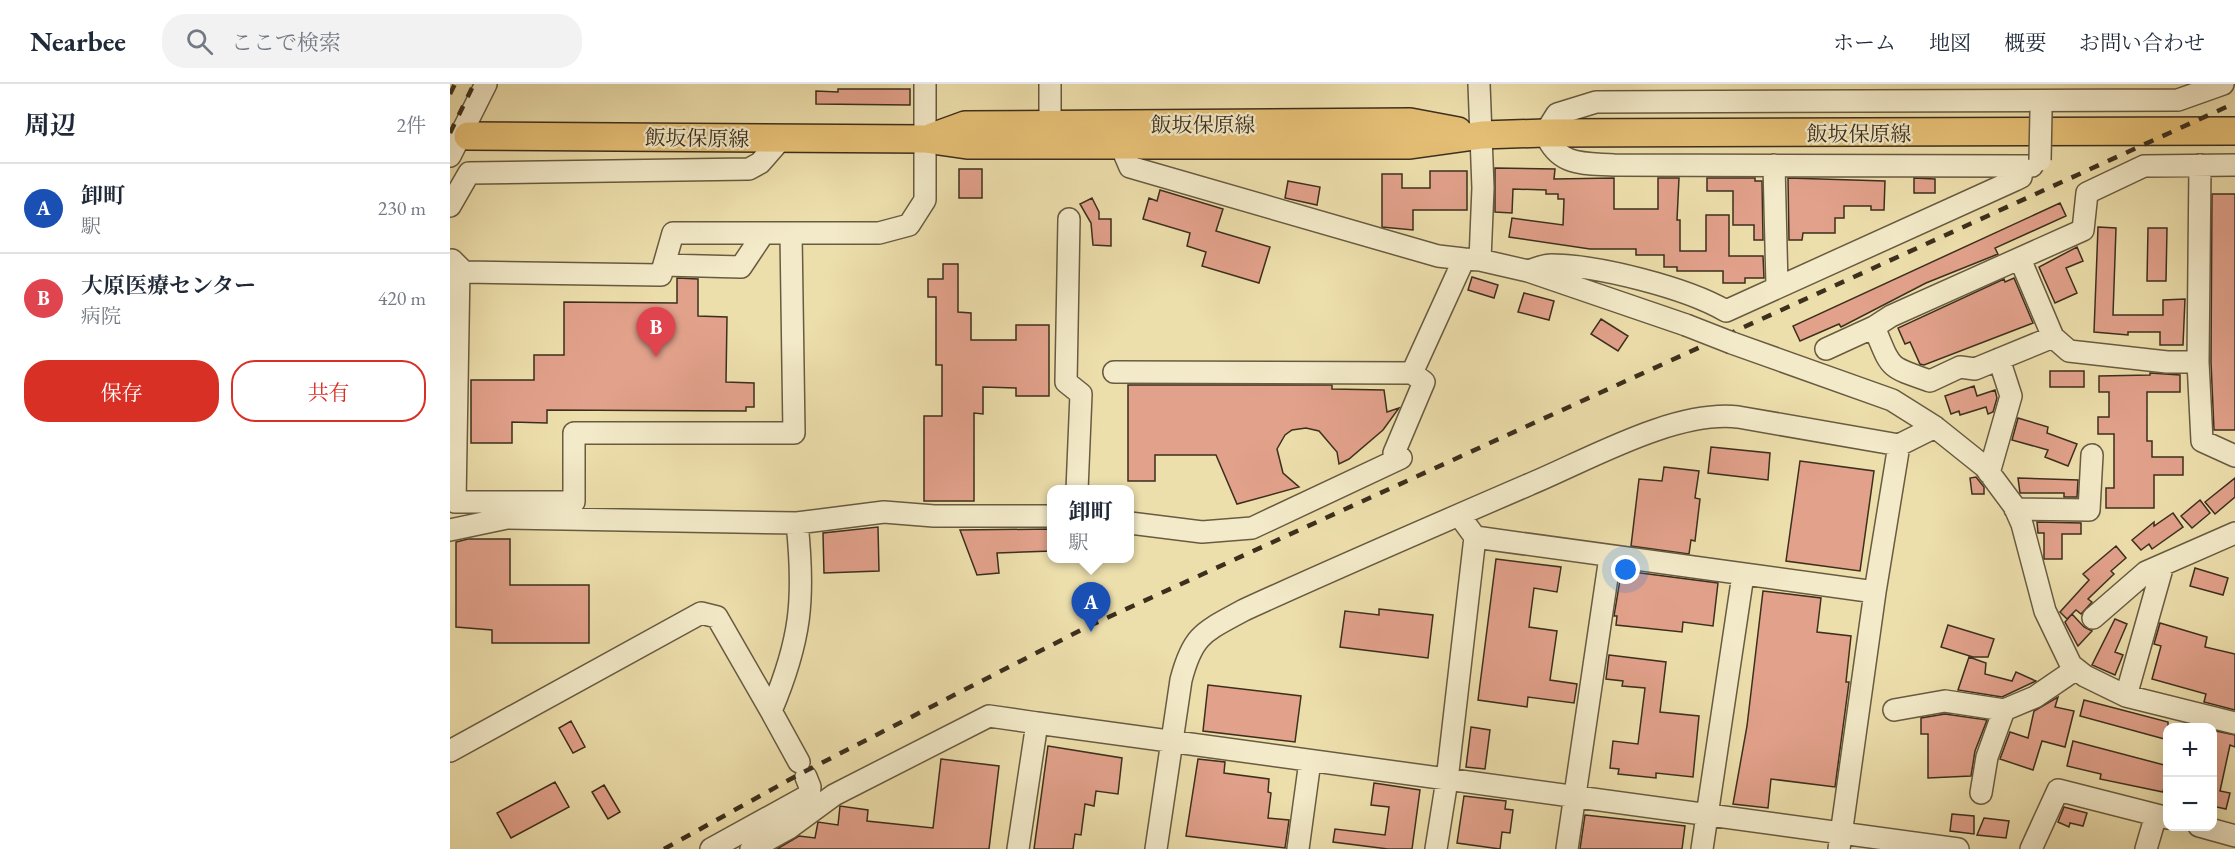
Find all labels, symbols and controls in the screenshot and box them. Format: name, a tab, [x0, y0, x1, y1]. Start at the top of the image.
search box	[162, 14, 582, 68]
text: Nearbee	[30, 23, 126, 59]
icon: search	[183, 25, 216, 58]
text: ここで検索	[231, 28, 341, 57]
text: ホーム	[1833, 29, 1896, 56]
text: 地図	[1929, 29, 1971, 56]
text: 概要	[2004, 29, 2046, 56]
text: お問い合わせ	[2079, 29, 2205, 56]
text: 周辺	[24, 108, 76, 142]
street label: 飯坂保原線	[1151, 111, 1256, 138]
text: 2件	[396, 112, 426, 138]
street label: 飯坂保原線	[1807, 120, 1912, 147]
street label: 飯坂保原線	[644, 124, 750, 152]
text: 卸町	[81, 181, 125, 210]
text: A	[36, 195, 51, 221]
text: 230 m	[378, 195, 426, 221]
text: 駅	[81, 213, 101, 239]
text: 大原医療センター	[81, 271, 256, 300]
text: B	[37, 285, 50, 311]
text: 420 m	[378, 285, 426, 311]
text: 病院	[81, 303, 121, 329]
pin: B	[636, 308, 676, 357]
button: 保存	[24, 360, 219, 422]
button: 共有	[231, 360, 426, 422]
popup	[1047, 485, 1134, 563]
text: 卸町	[1068, 497, 1113, 526]
text: 駅	[1068, 529, 1088, 555]
your location	[1611, 555, 1640, 584]
pin: A	[1072, 582, 1110, 632]
map controls	[2163, 723, 2217, 831]
button: +	[2163, 723, 2217, 777]
button: −	[2163, 777, 2217, 831]

